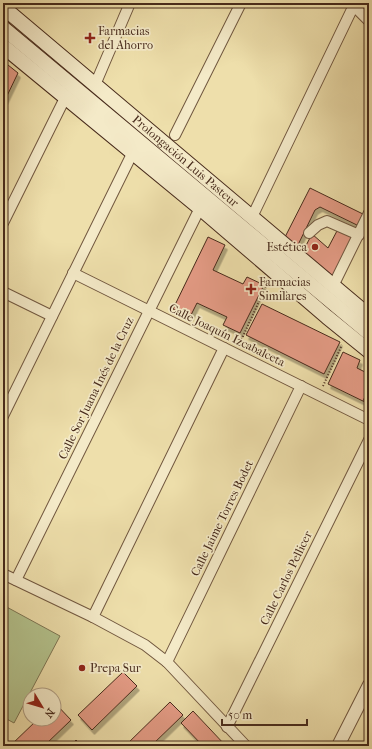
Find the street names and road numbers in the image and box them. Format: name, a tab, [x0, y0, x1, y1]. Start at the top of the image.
street label: Prolongación Luis Pasteur	[130, 112, 242, 211]
street label: Calle Joaquín Izcabalceta	[167, 301, 288, 369]
street label: Calle Sor Juana Inés de la Cruz	[55, 314, 137, 461]
street label: Calle Jaime Torres Bodet	[188, 457, 256, 578]
street label: Calle Carlos Pellicer	[257, 528, 315, 627]

